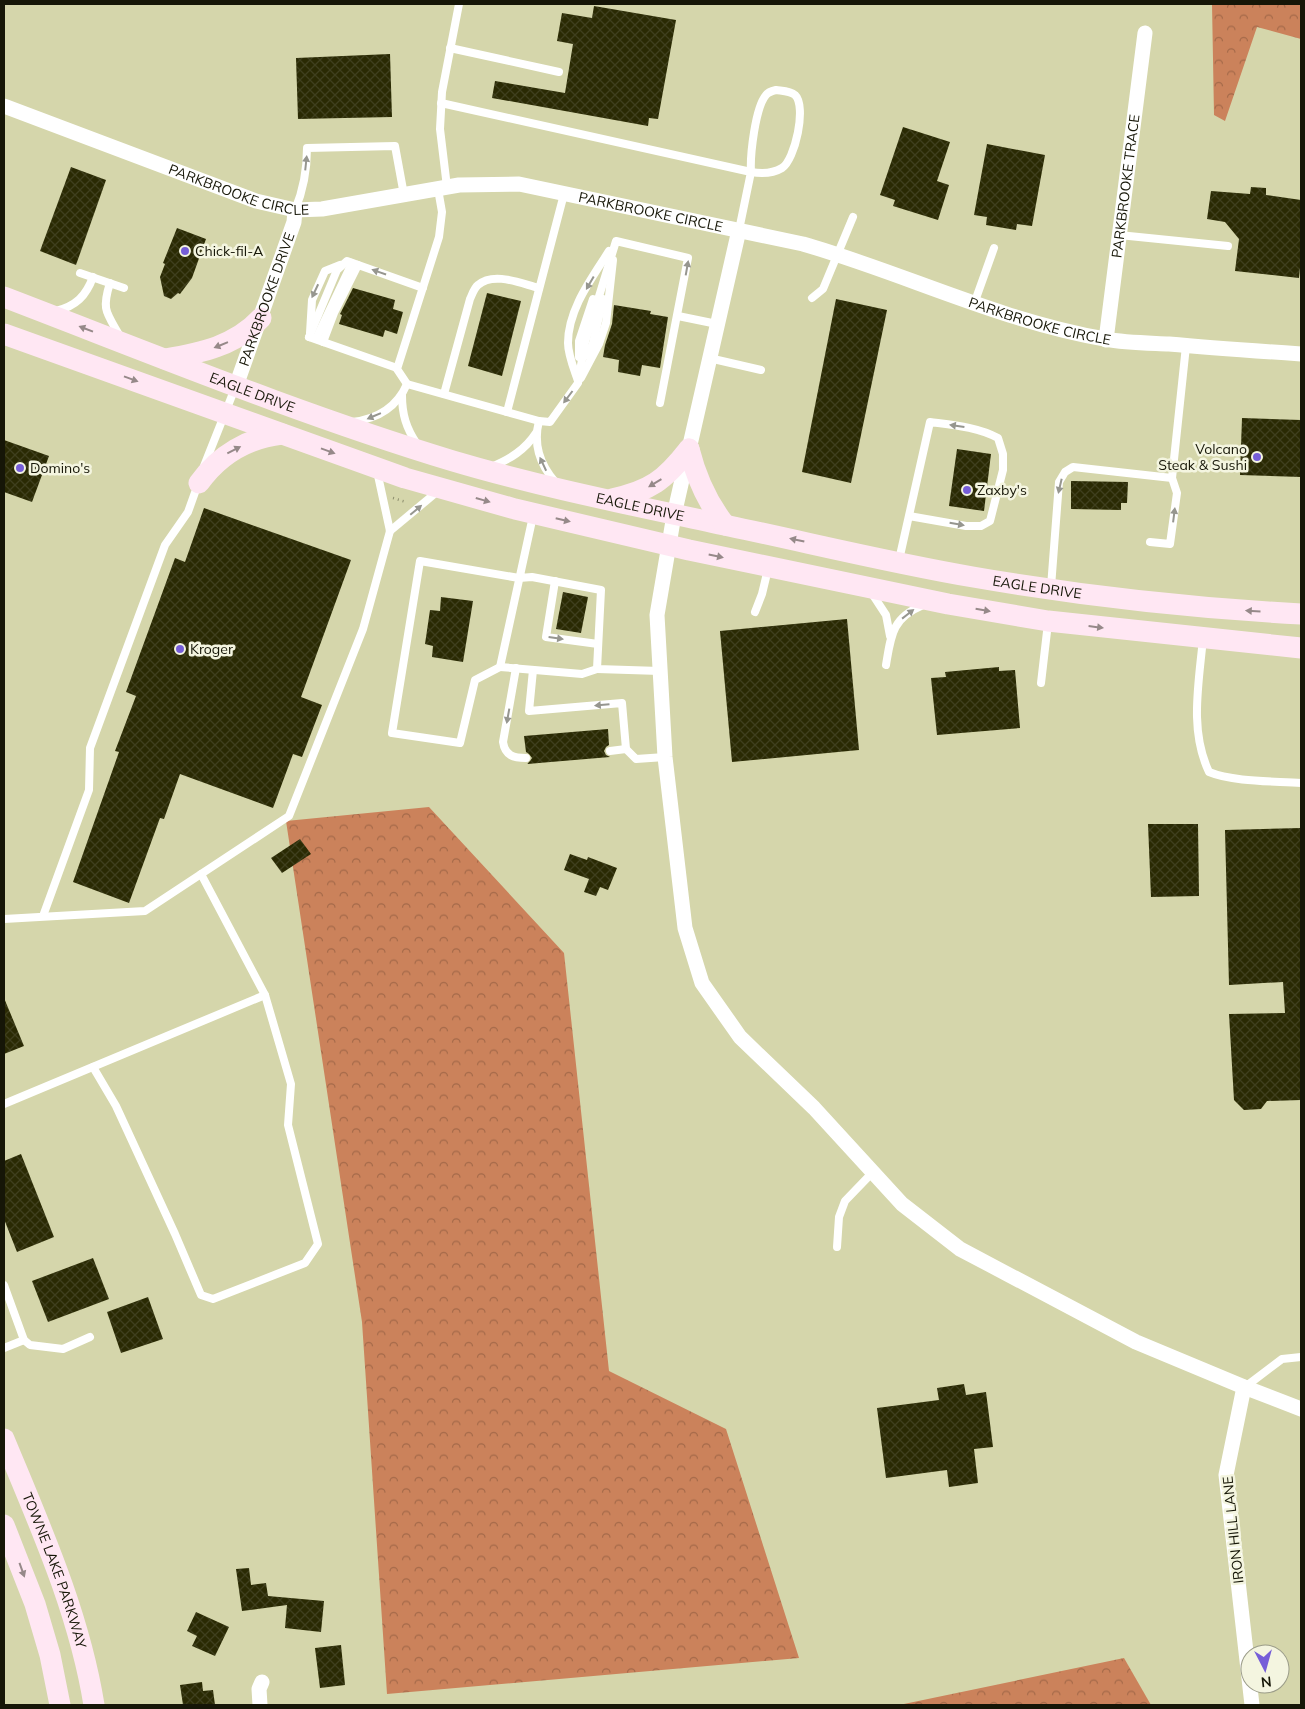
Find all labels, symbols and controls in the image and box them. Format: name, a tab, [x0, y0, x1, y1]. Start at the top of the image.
street label: PARKBROOKE TRACE	[1107, 113, 1144, 259]
one-way arrow	[302, 155, 310, 171]
street label: PARKBROOKE CIRCLE	[166, 160, 309, 219]
street label: PARKBROOKE CIRCLE	[577, 188, 724, 236]
street label: PARKBROOKE DRIVE	[235, 230, 299, 368]
place label: Chick-fil-A	[195, 242, 264, 260]
marker: Chick-fil-A	[179, 245, 191, 257]
one-way arrow	[683, 260, 691, 276]
one-way arrow	[371, 268, 386, 275]
one-way arrow	[586, 275, 594, 290]
one-way arrow	[311, 284, 320, 299]
street label: PARKBROOKE CIRCLE	[966, 293, 1112, 349]
one-way arrow	[79, 324, 93, 332]
one-way arrow	[214, 342, 228, 350]
street label: EAGLE DRIVE	[207, 368, 297, 416]
one-way arrow	[124, 375, 139, 383]
one-way arrow	[563, 390, 573, 404]
one-way arrow	[367, 412, 381, 420]
one-way arrow	[949, 422, 965, 430]
place label: Volcano Steak & Sushi	[1158, 440, 1247, 474]
one-way arrow	[227, 446, 241, 454]
one-way arrow	[321, 447, 336, 455]
marker: Volcano Steak & Sushi	[1251, 451, 1263, 463]
one-way arrow	[539, 457, 547, 471]
place label: Domino's	[30, 459, 90, 477]
marker: Domino's	[14, 462, 26, 474]
one-way arrow	[1056, 478, 1064, 493]
one-way arrow	[648, 479, 661, 488]
place label: Zaxby's	[977, 481, 1027, 499]
marker: Zaxby's	[961, 484, 973, 496]
street label: EAGLE DRIVE	[594, 489, 686, 525]
one-way arrow	[475, 497, 490, 505]
one-way arrow	[409, 504, 421, 516]
one-way arrow	[1170, 507, 1178, 523]
one-way arrow	[555, 516, 570, 524]
one-way arrow	[949, 521, 965, 529]
one-way arrow	[788, 536, 804, 544]
one-way arrow	[709, 552, 724, 560]
street label: EAGLE DRIVE	[991, 572, 1083, 603]
one-way arrow	[975, 606, 991, 614]
one-way arrow	[1244, 607, 1260, 615]
one-way arrow	[901, 608, 914, 619]
one-way arrow	[1089, 623, 1105, 631]
one-way arrow	[548, 634, 564, 642]
place label: Kroger	[190, 640, 234, 658]
marker: Kroger	[174, 643, 186, 655]
one-way arrow	[594, 701, 610, 709]
one-way arrow	[503, 709, 511, 725]
street label: IRON HILL LANE	[1218, 1475, 1248, 1585]
street label: TOWNE LAKE PARKWAY	[18, 1490, 91, 1651]
one-way arrow	[18, 1563, 26, 1578]
north arrow	[1240, 1644, 1290, 1694]
text: N	[1260, 1672, 1273, 1691]

